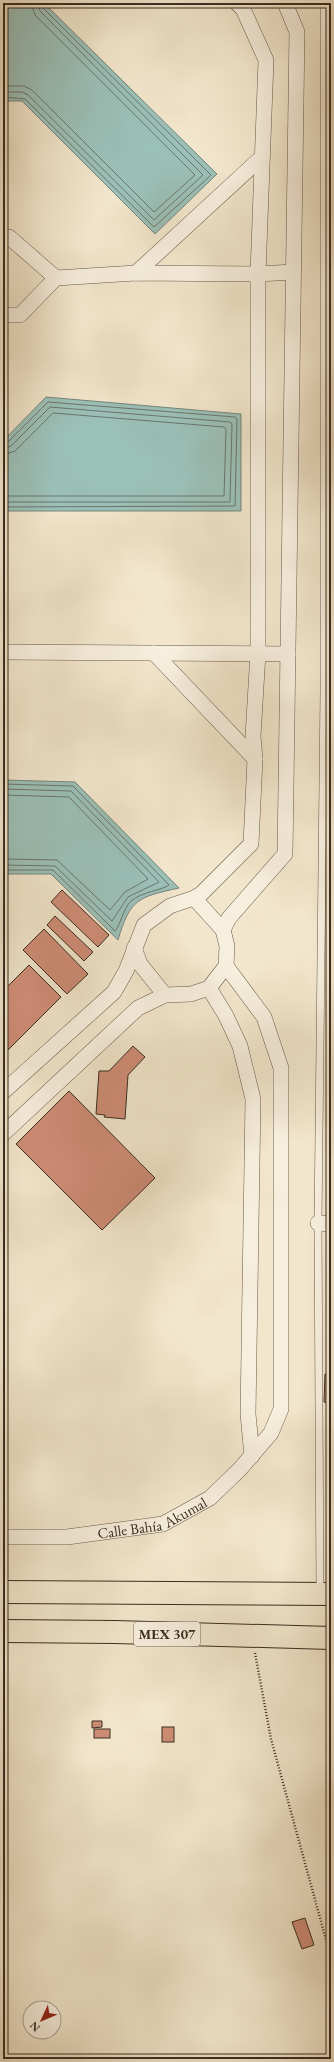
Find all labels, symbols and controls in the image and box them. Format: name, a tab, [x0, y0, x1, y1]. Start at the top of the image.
street label: Calle Bahía Akumal	[96, 1492, 210, 1542]
road number: MEX 307	[134, 1622, 200, 1646]
north arrow	[22, 2000, 62, 2040]
text: N	[27, 2019, 43, 2035]

